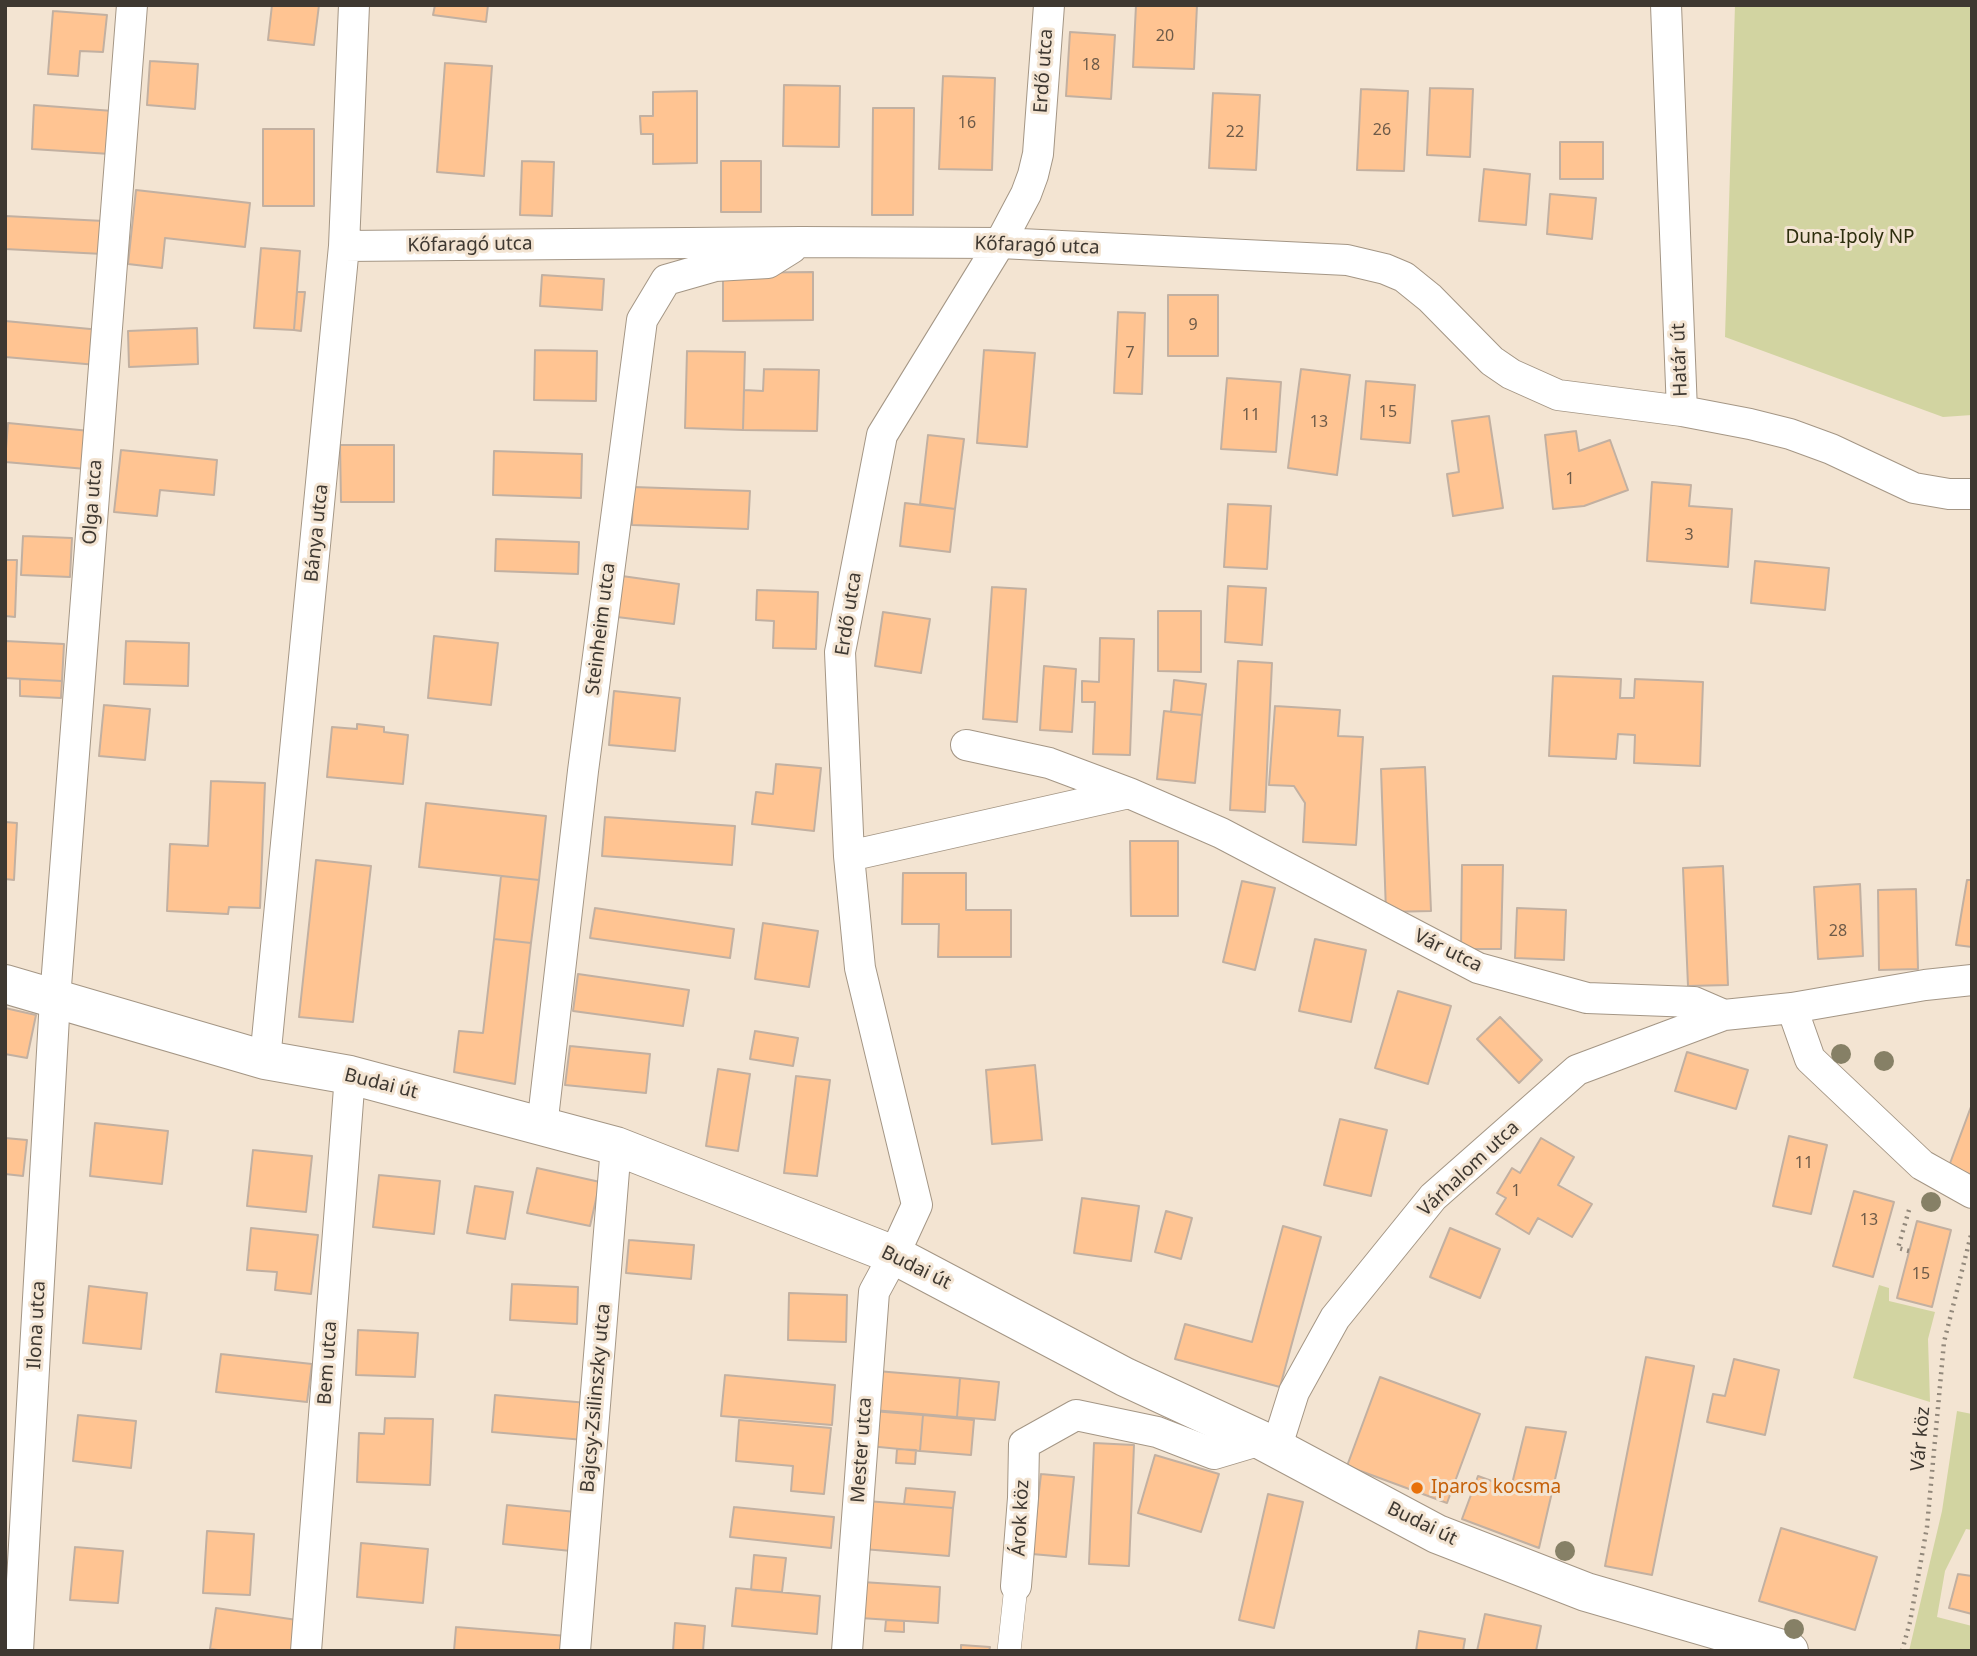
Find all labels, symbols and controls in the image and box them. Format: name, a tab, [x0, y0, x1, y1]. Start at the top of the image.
house number: 20	[1156, 26, 1174, 46]
street label: Erdő utca	[1030, 28, 1058, 114]
house number: 18	[1082, 55, 1100, 75]
house number: 16	[958, 113, 976, 133]
house number: 26	[1373, 120, 1391, 140]
house number: 22	[1226, 122, 1244, 142]
park label: Duna-Ipoly NP	[1785, 227, 1915, 249]
street label: Kőfaragó utca	[974, 232, 1100, 260]
street label: Kőfaragó utca	[407, 233, 533, 257]
house number: 9	[1188, 315, 1198, 335]
street label: Határ út	[1667, 323, 1693, 397]
house number: 7	[1125, 343, 1135, 363]
house number: 15	[1379, 402, 1397, 422]
house number: 11	[1242, 405, 1260, 425]
house number: 13	[1310, 412, 1328, 432]
street label: Olga utca	[79, 459, 107, 545]
house number: 1	[1565, 469, 1575, 489]
street label: Bánya utca	[301, 483, 333, 583]
house number: 3	[1684, 525, 1694, 545]
street label: Steinheim utca	[582, 562, 620, 696]
street label: Erdő utca	[831, 570, 867, 658]
house number: 28	[1829, 921, 1847, 941]
street label: Vár utca	[1410, 925, 1486, 977]
street label: Budai út	[342, 1064, 420, 1104]
street label: Várhalom utca	[1414, 1117, 1524, 1221]
house number: 11	[1795, 1153, 1813, 1173]
house number: 1	[1511, 1181, 1521, 1201]
house number: 13	[1860, 1210, 1878, 1230]
street label: Budai út	[877, 1241, 955, 1295]
house number: 15	[1912, 1264, 1930, 1284]
street label: Ilona utca	[23, 1280, 51, 1370]
street label: Bajcsy-Zsilinszky utca	[576, 1303, 616, 1493]
street label: Bem utca	[314, 1320, 342, 1406]
street label: Mester utca	[847, 1396, 877, 1504]
street label: Vár köz	[1907, 1406, 1935, 1472]
place label: Iparos kocsma	[1431, 1477, 1561, 1499]
street label: Árok köz	[1008, 1479, 1034, 1557]
marker: Iparos kocsma	[1409, 1480, 1425, 1496]
street label: Budai út	[1383, 1497, 1461, 1551]

